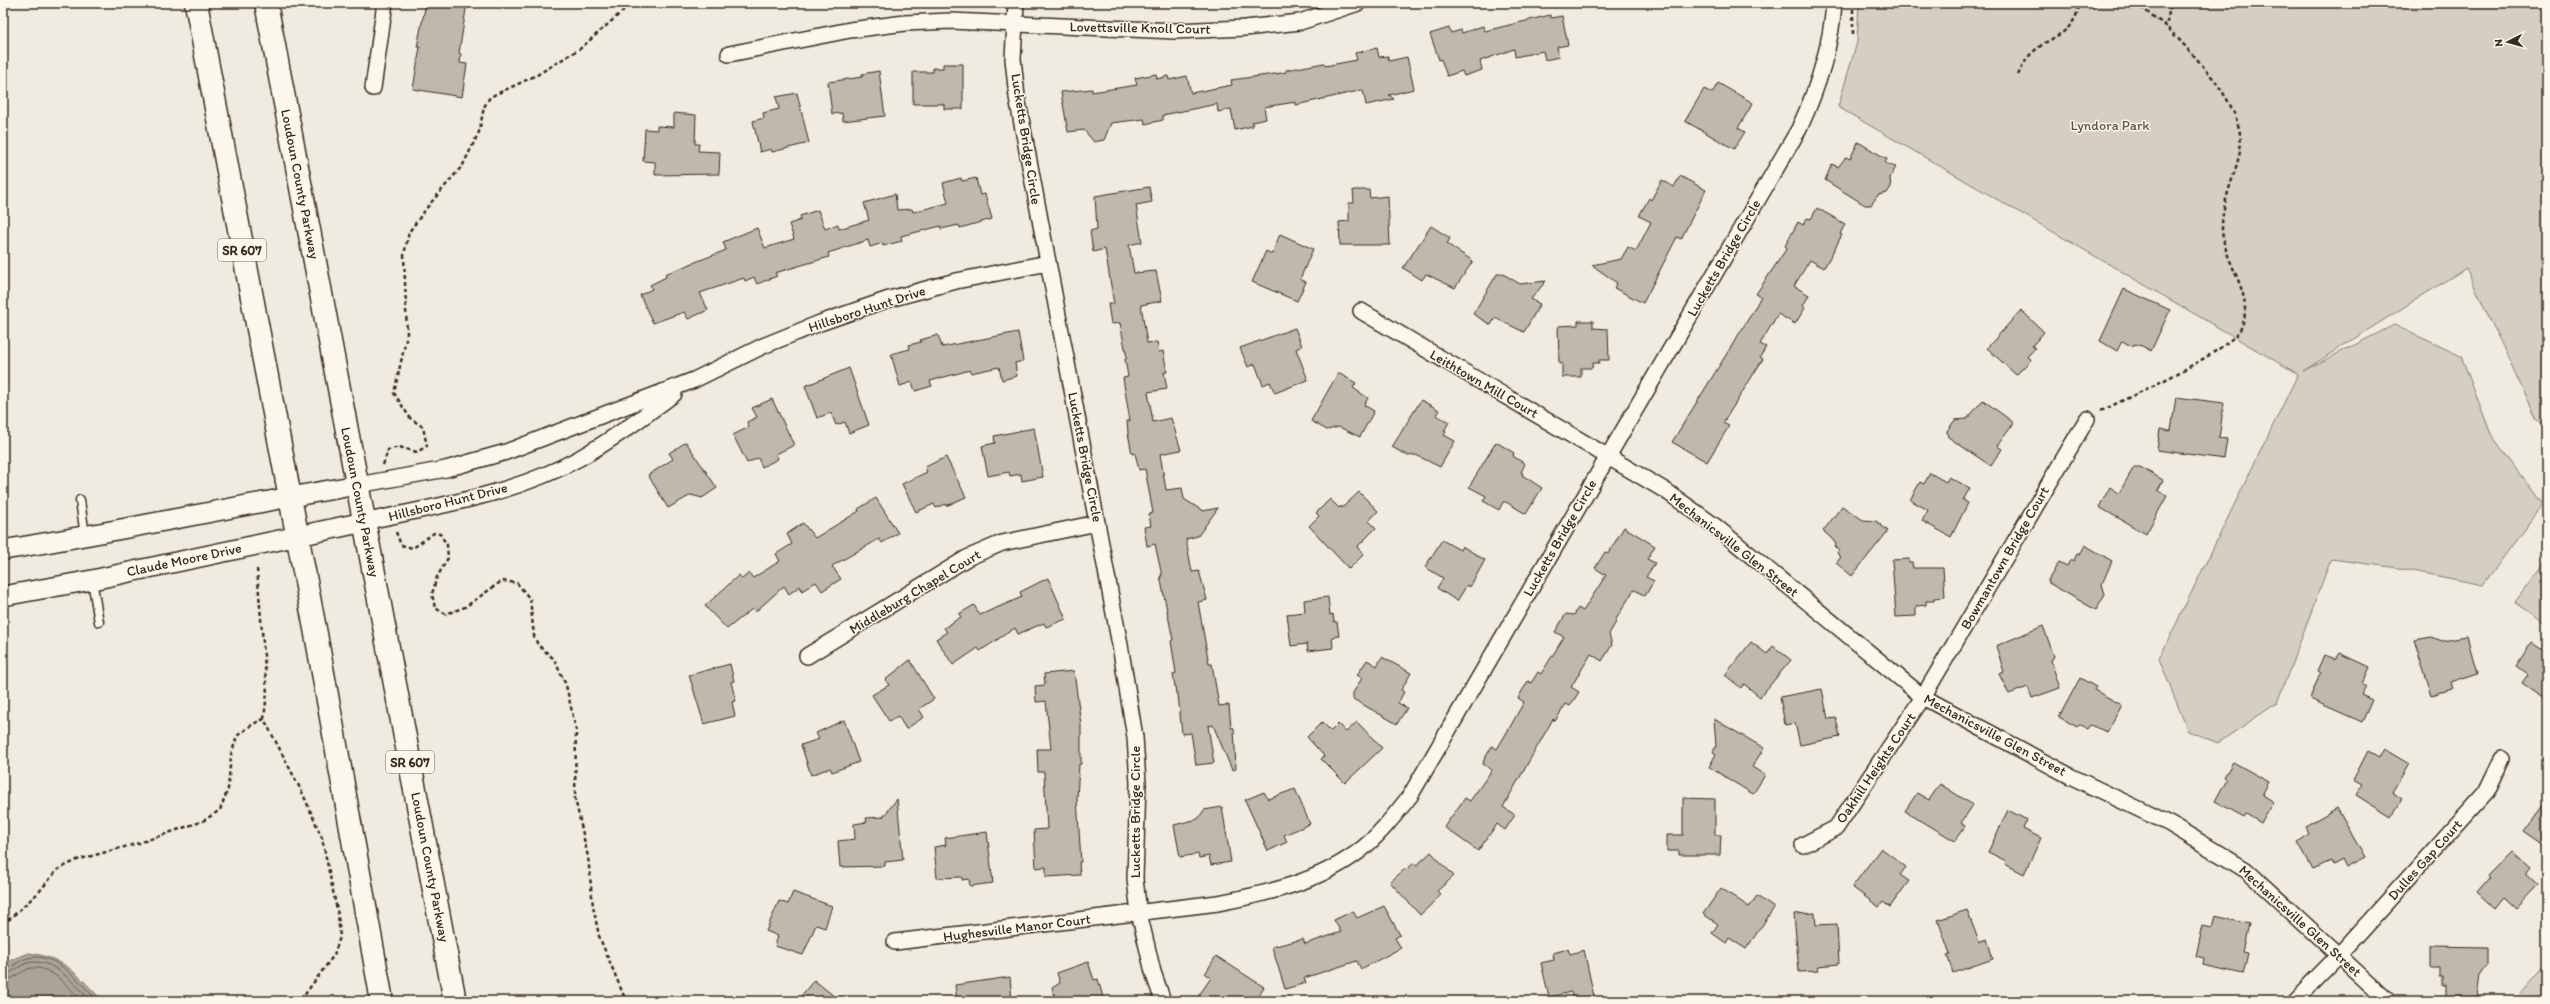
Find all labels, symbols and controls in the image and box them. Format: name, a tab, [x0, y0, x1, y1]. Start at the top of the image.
street label: Lovettsville Knoll Court	[1069, 18, 1211, 38]
north arrow	[2488, 22, 2528, 62]
text: N	[2492, 39, 2505, 47]
street label: Lucketts Bridge Circle	[1007, 72, 1045, 206]
street label: Loudoun County Parkway	[277, 107, 323, 261]
park label: Lyndora Park	[2070, 117, 2150, 134]
street label: Lucketts Bridge Circle	[1684, 196, 1765, 320]
road number: SR 607	[218, 239, 266, 261]
street label: Hillsboro Hunt Drive	[806, 282, 928, 336]
street label: Leithtown Mill Court	[1427, 346, 1541, 422]
street label: Lucketts Bridge Circle	[1064, 390, 1106, 524]
street label: Loudoun County Parkway	[337, 425, 383, 579]
street label: Lucketts Bridge Circle	[1520, 476, 1601, 600]
street label: Hillsboro Hunt Drive	[387, 479, 510, 525]
street label: Bowmantown Bridge Court	[1957, 484, 2053, 632]
street label: Mechanicsville Glen Street	[1666, 489, 1802, 601]
street label: Claude Moore Drive	[125, 539, 243, 580]
street label: Middleburg Chapel Court	[846, 546, 984, 638]
street label: Mechanicsville Glen Street	[1921, 690, 2069, 780]
street label: Oakhill Heights Court	[1833, 709, 1919, 827]
street label: Lucketts Bridge Circle	[1127, 746, 1144, 878]
road number: SR 607	[386, 751, 434, 773]
street label: Loudoun County Parkway	[407, 790, 453, 944]
street label: Dulles Gap Court	[2384, 816, 2466, 904]
street label: Mechanicsville Glen Street	[2235, 861, 2365, 981]
street label: Hughesville Manor Court	[942, 911, 1092, 945]

